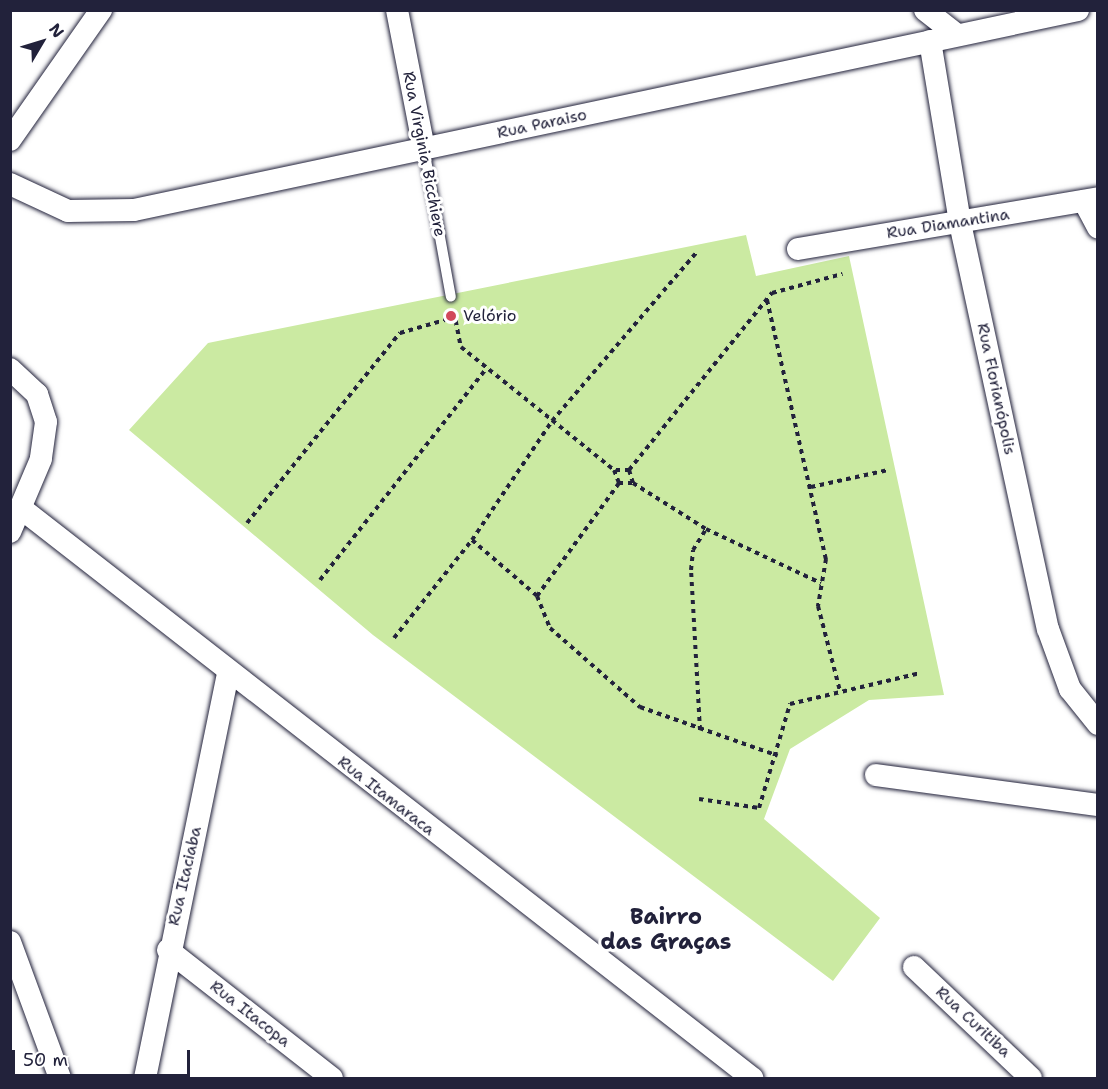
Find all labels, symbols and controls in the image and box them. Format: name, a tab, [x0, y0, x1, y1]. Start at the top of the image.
north arrow	[12, 12, 72, 72]
text: N	[44, 19, 69, 42]
street label: Rua Virginia Bicchiere	[399, 70, 449, 238]
street label: Rua Paraiso	[495, 105, 589, 143]
street label: Rua Diamantina	[885, 205, 1011, 243]
place label: Velório	[463, 306, 517, 326]
marker: Velório	[444, 309, 458, 323]
street label: Rua Florianópolis	[973, 321, 1019, 457]
street label: Rua Itamaraca	[334, 752, 438, 840]
street label: Rua Itaciaba	[164, 825, 206, 927]
district label: Bairro das Graças	[601, 903, 731, 954]
street label: Rua Itacopa	[206, 977, 294, 1051]
street label: Rua Curitiba	[932, 982, 1014, 1062]
scale bar	[15, 1038, 194, 1076]
text: 50 m	[23, 1048, 68, 1072]

